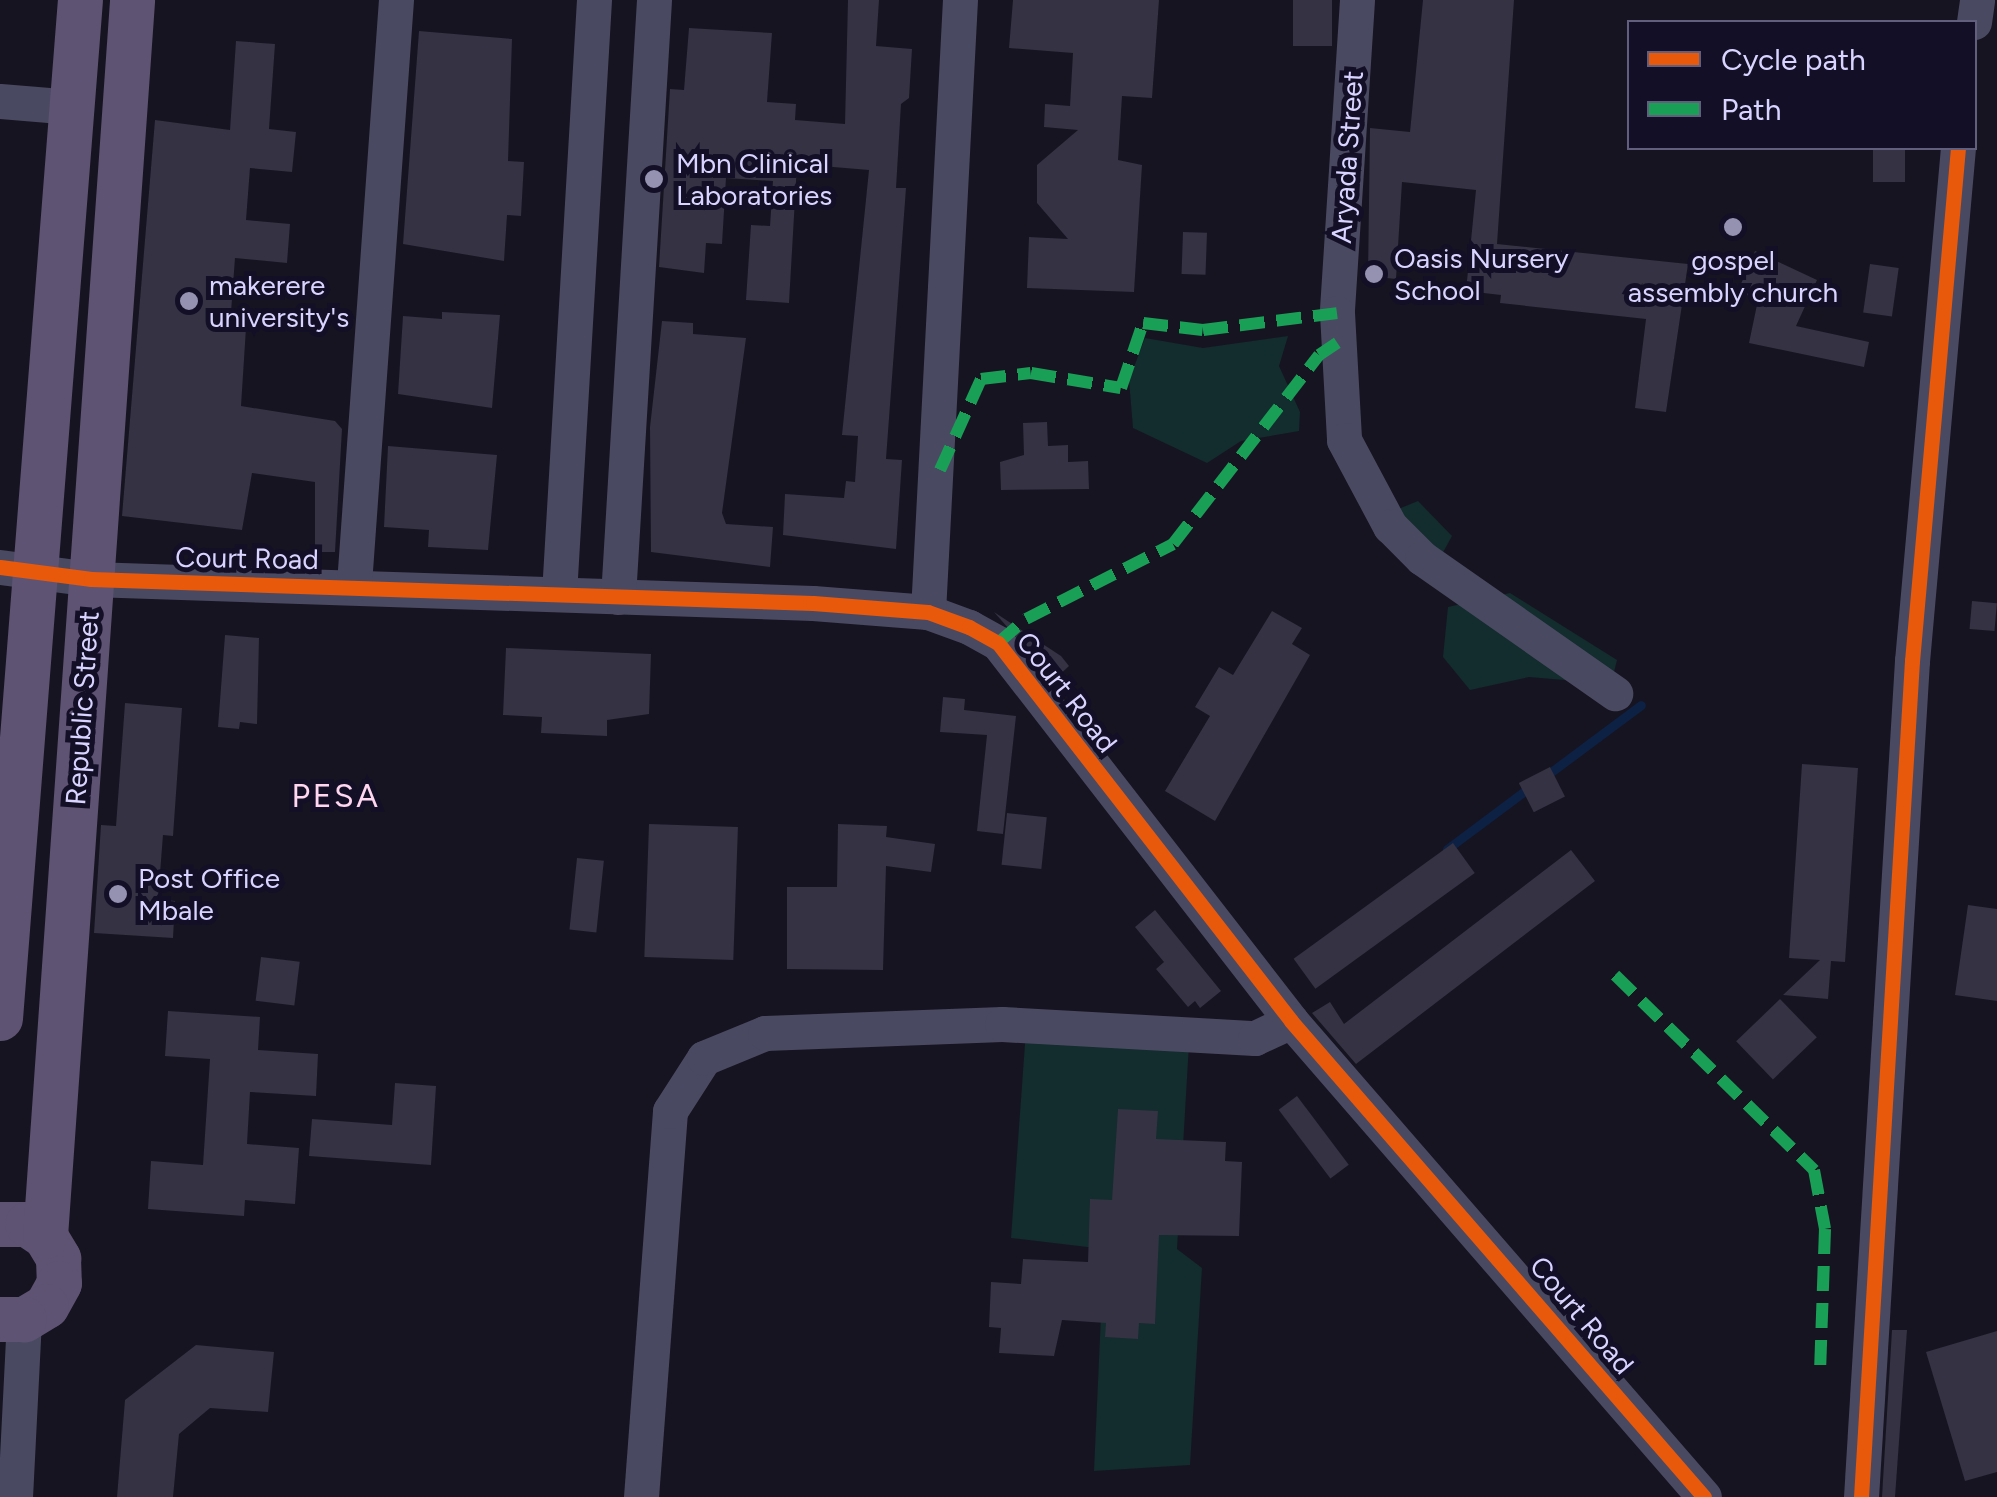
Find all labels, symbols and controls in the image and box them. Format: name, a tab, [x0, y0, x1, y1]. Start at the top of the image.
legend	[1627, 20, 1977, 150]
text: Cycle path	[1721, 41, 1866, 78]
street label: Aryada Street	[1324, 69, 1370, 245]
text: Path	[1721, 91, 1781, 128]
place label: Mbn Clinical Laboratories	[676, 146, 832, 212]
marker: Mbn Clinical Laboratories	[641, 166, 667, 192]
marker: gospel assembly church	[1722, 216, 1744, 238]
place label: Oasis Nursery School	[1394, 241, 1569, 307]
place label: gospel assembly church	[1628, 243, 1838, 309]
marker: Oasis Nursery School	[1363, 263, 1385, 285]
place label: makerere university's	[209, 268, 349, 334]
marker: makerere university's	[178, 290, 200, 312]
street label: Court Road	[175, 540, 319, 576]
street label: Republic Street	[58, 610, 106, 806]
street label: Court Road	[1010, 625, 1124, 759]
district label: PESA	[292, 777, 380, 815]
place label: Post Office Mbale	[138, 861, 280, 927]
marker: Post Office Mbale	[107, 883, 129, 905]
street label: Court Road	[1523, 1249, 1641, 1381]

